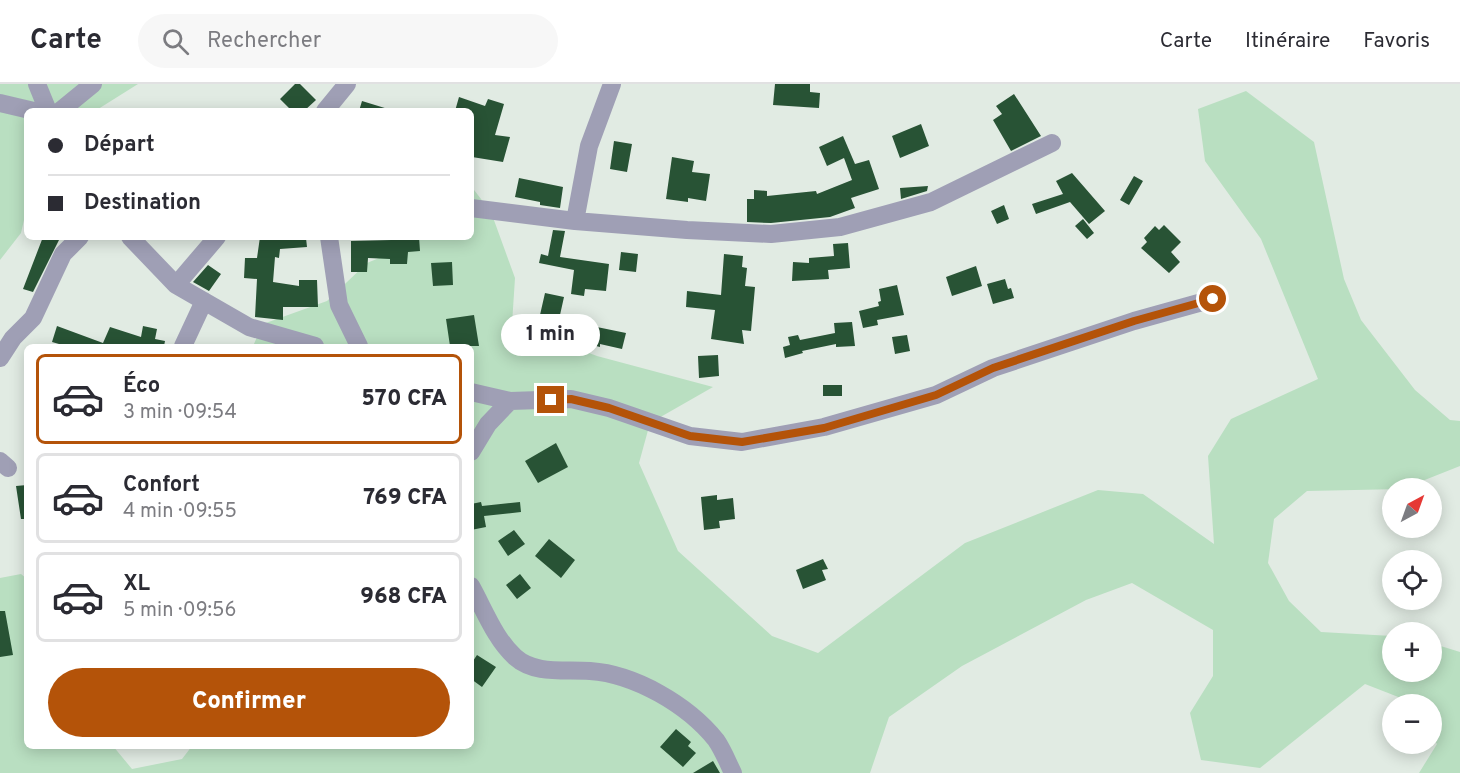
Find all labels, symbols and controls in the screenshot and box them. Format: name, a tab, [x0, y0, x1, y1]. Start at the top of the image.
search box	[138, 14, 558, 68]
text: Carte	[30, 23, 102, 59]
icon: search	[159, 25, 192, 58]
text: Rechercher	[207, 28, 321, 55]
text: Carte	[1160, 28, 1212, 55]
text: Itinéraire	[1245, 28, 1330, 55]
text: Favoris	[1363, 28, 1430, 55]
text: Départ	[84, 132, 155, 159]
text: Destination	[84, 190, 201, 217]
route start	[1199, 285, 1226, 312]
callout: 1 min	[502, 313, 600, 355]
text: 1 min	[526, 322, 575, 348]
icon: car	[51, 372, 105, 426]
text: Éco	[123, 373, 160, 400]
text: 570 CFA	[361, 386, 447, 413]
route end	[537, 386, 564, 413]
text: 3 min · 09:54	[123, 400, 237, 426]
icon: car	[51, 471, 105, 525]
text: Confort	[123, 472, 200, 499]
north arrow	[1382, 478, 1442, 538]
map controls	[1382, 478, 1442, 754]
text: 769 CFA	[363, 485, 447, 512]
text: 4 min · 09:55	[123, 499, 237, 525]
button: locate	[1382, 550, 1442, 610]
icon: car	[51, 570, 105, 624]
text: XL	[123, 571, 150, 598]
text: 968 CFA	[360, 584, 447, 611]
text: 5 min · 09:56	[123, 598, 236, 624]
button: +	[1382, 622, 1442, 682]
button: Confirmer	[48, 668, 450, 737]
button: −	[1382, 694, 1442, 754]

